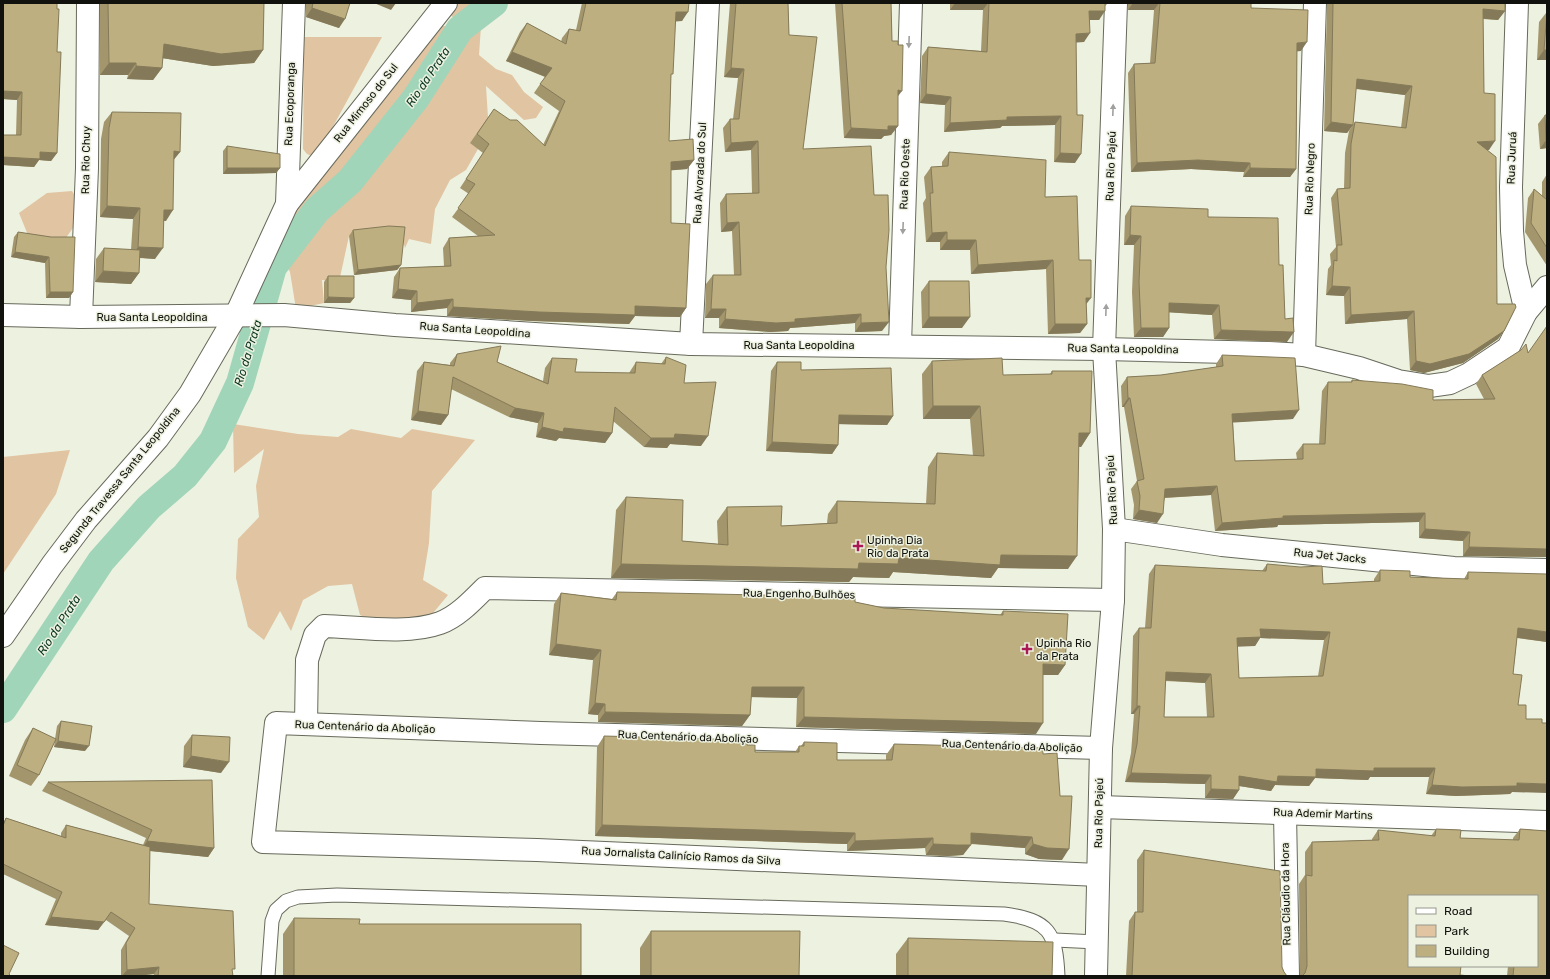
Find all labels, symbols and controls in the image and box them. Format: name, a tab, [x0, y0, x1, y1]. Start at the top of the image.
one-way arrow	[906, 36, 912, 49]
water label: Rio da Prata	[403, 45, 453, 109]
street label: Rua Mimoso do Sul	[331, 61, 401, 145]
street label: Rua Ecoporanga	[282, 62, 298, 146]
one-way arrow	[1109, 104, 1116, 116]
street label: Rua Alvorada do Sul	[691, 122, 709, 224]
street label: Rua Rio Chuy	[79, 126, 93, 194]
street label: Rua Rio Pajeú	[1103, 131, 1119, 201]
street label: Rua Juruá	[1505, 131, 1519, 185]
street label: Rua Rio Oeste	[897, 138, 913, 210]
street label: Rua Rio Negro	[1302, 143, 1318, 215]
one-way arrow	[900, 222, 907, 234]
one-way arrow	[1102, 304, 1109, 316]
street label: Rua Santa Leopoldina	[96, 311, 208, 324]
water label: Rio da Prata	[231, 318, 265, 388]
street label: Rua Santa Leopoldina	[419, 320, 531, 340]
street label: Rua Santa Leopoldina	[743, 339, 855, 352]
street label: Rua Santa Leopoldina	[1067, 342, 1179, 356]
street label: Segunda Travessa Santa Leopoldina	[57, 404, 183, 556]
street label: Rua Rio Pajeú	[1104, 455, 1120, 525]
place label: Upinha Dia Rio da Prata	[867, 534, 929, 560]
marker: Upinha Dia Rio da Prata	[852, 540, 864, 552]
street label: Rua Jet Jacks	[1293, 546, 1367, 566]
street label: Rua Engenho Bulhões	[743, 587, 856, 601]
water label: Rio da Prata	[34, 592, 84, 658]
place label: Upinha Rio da Prata	[1036, 637, 1091, 663]
marker: Upinha Rio da Prata	[1021, 643, 1033, 655]
street label: Rua Centenário da Abolição	[294, 718, 436, 736]
street label: Rua Centenário da Abolição	[617, 728, 759, 746]
street label: Rua Centenário da Abolição	[941, 737, 1083, 755]
street label: Rua Rio Pajeú	[1092, 778, 1106, 848]
street label: Rua Ademir Martins	[1273, 806, 1373, 822]
street label: Rua Cláudio da Hora	[1279, 842, 1293, 946]
street label: Rua Jornalista Calinício Ramos da Silva	[581, 844, 781, 868]
legend	[1408, 895, 1538, 967]
text: Road	[1444, 904, 1472, 918]
text: Park	[1444, 924, 1470, 938]
text: Building	[1444, 944, 1490, 958]

